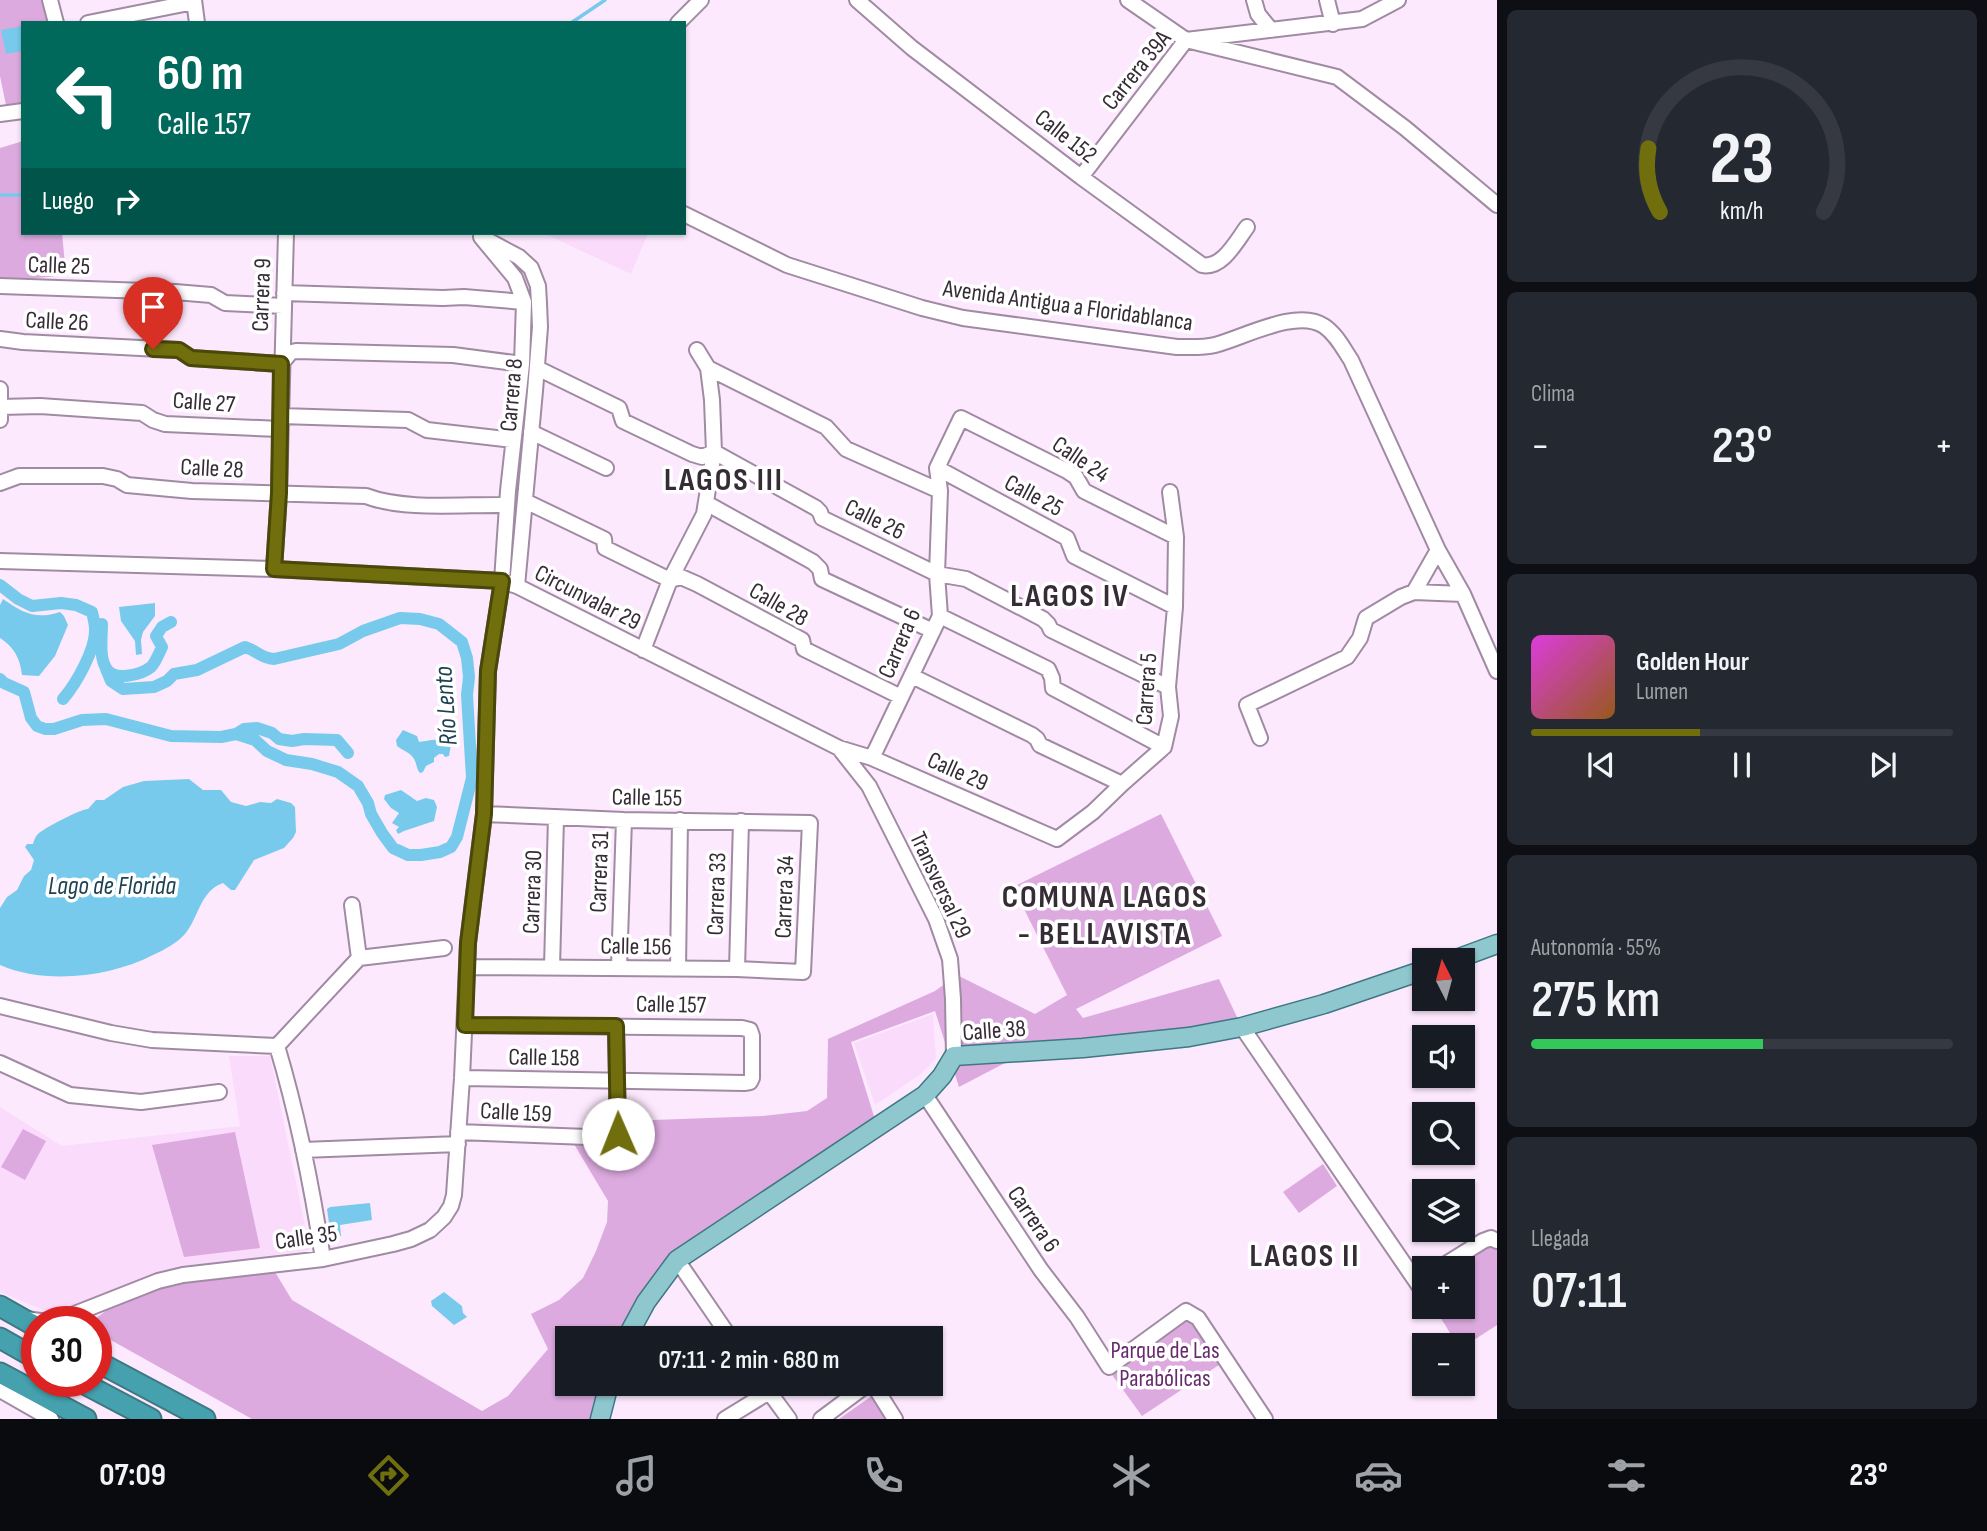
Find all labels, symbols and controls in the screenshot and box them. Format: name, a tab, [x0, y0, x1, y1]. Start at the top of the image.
street label: Carrera 39A	[1096, 24, 1178, 116]
text: 60 m	[157, 45, 244, 104]
icon: left	[42, 49, 133, 140]
street label: Calle 152	[1029, 103, 1103, 170]
text: Calle 157	[157, 105, 251, 144]
text: 23	[1710, 116, 1774, 204]
icon: right	[108, 182, 146, 220]
text: Luego	[42, 186, 94, 217]
text: km/h	[1720, 196, 1764, 227]
street label: Calle 25	[27, 250, 91, 281]
street label: Carrera 9	[246, 258, 277, 332]
street label: Avenida Antigua a Floridablanca	[940, 273, 1195, 337]
pin	[123, 277, 183, 349]
icon: arrive	[134, 288, 172, 326]
street label: Calle 26	[25, 305, 89, 338]
street label: Carrera 8	[494, 357, 529, 433]
text: Clima	[1531, 380, 1575, 408]
street label: Calle 27	[172, 386, 236, 419]
text: 23°	[1712, 415, 1772, 478]
text: −	[1531, 424, 1550, 469]
text: +	[1934, 424, 1953, 469]
street label: Calle 24	[1047, 430, 1115, 489]
street label: Calle 28	[180, 452, 244, 485]
district label: LAGOS III	[664, 461, 784, 500]
street label: Calle 25	[999, 468, 1068, 523]
street label: Calle 26	[840, 493, 910, 546]
street label: Circunvalar 29	[530, 558, 646, 637]
street label: Calle 28	[744, 576, 813, 633]
district label: LAGOS IV	[1010, 577, 1130, 616]
street label: Carrera 6	[872, 604, 927, 683]
text: Golden Hour	[1636, 647, 1749, 678]
street label: Carrera 5	[1129, 652, 1163, 726]
water label: Río Lento	[428, 665, 465, 747]
text: Lumen	[1636, 678, 1688, 706]
street label: Calle 29	[923, 745, 993, 798]
icon: previous	[1582, 746, 1620, 784]
icon: pause	[1723, 746, 1761, 784]
icon: next	[1864, 746, 1902, 784]
street label: Calle 155	[611, 782, 682, 813]
street label: Transversal 29	[903, 827, 978, 943]
street label: Carrera 31	[584, 830, 615, 913]
street label: Carrera 30	[517, 850, 548, 934]
street label: Carrera 33	[701, 852, 732, 936]
street label: Carrera 34	[769, 855, 800, 939]
water label: Lago de Florida	[48, 871, 176, 902]
district label: COMUNA LAGOS - BELLAVISTA	[1002, 878, 1208, 954]
street label: Calle 156	[600, 931, 672, 962]
text: Autonomía · 55%	[1531, 934, 1661, 962]
north arrow	[1412, 948, 1475, 1012]
map controls	[1412, 948, 1475, 1396]
text: 275 km	[1531, 969, 1660, 1032]
street label: Calle 157	[636, 989, 707, 1020]
street label: Calle 38	[961, 1014, 1027, 1047]
button: sound	[1412, 1025, 1475, 1088]
street label: Calle 158	[508, 1042, 580, 1073]
street label: Calle 159	[479, 1096, 552, 1129]
position arrow	[581, 1097, 655, 1171]
button: search	[1412, 1102, 1475, 1165]
button: layers	[1412, 1179, 1475, 1242]
street label: Carrera 6	[1001, 1181, 1066, 1258]
street label: Calle 35	[273, 1219, 339, 1256]
text: Llegada	[1531, 1225, 1589, 1253]
district label: LAGOS II	[1250, 1237, 1360, 1276]
button: +	[1412, 1256, 1475, 1319]
text: 07:11	[1531, 1260, 1626, 1323]
speed limit sign: 30	[21, 1306, 112, 1397]
button: −	[1412, 1333, 1475, 1396]
park label: Parque de Las Parabólicas	[1110, 1336, 1220, 1393]
text: 07:11 · 2 min · 680 m	[658, 1345, 840, 1376]
icon: directions	[364, 1451, 413, 1500]
icon: music	[612, 1451, 661, 1500]
icon: phone	[859, 1451, 908, 1500]
icon: climate	[1107, 1451, 1156, 1500]
icon: car	[1354, 1451, 1403, 1500]
icon: filters	[1602, 1451, 1651, 1500]
text: 07:09	[99, 1456, 166, 1495]
text: 23°	[1849, 1456, 1888, 1495]

